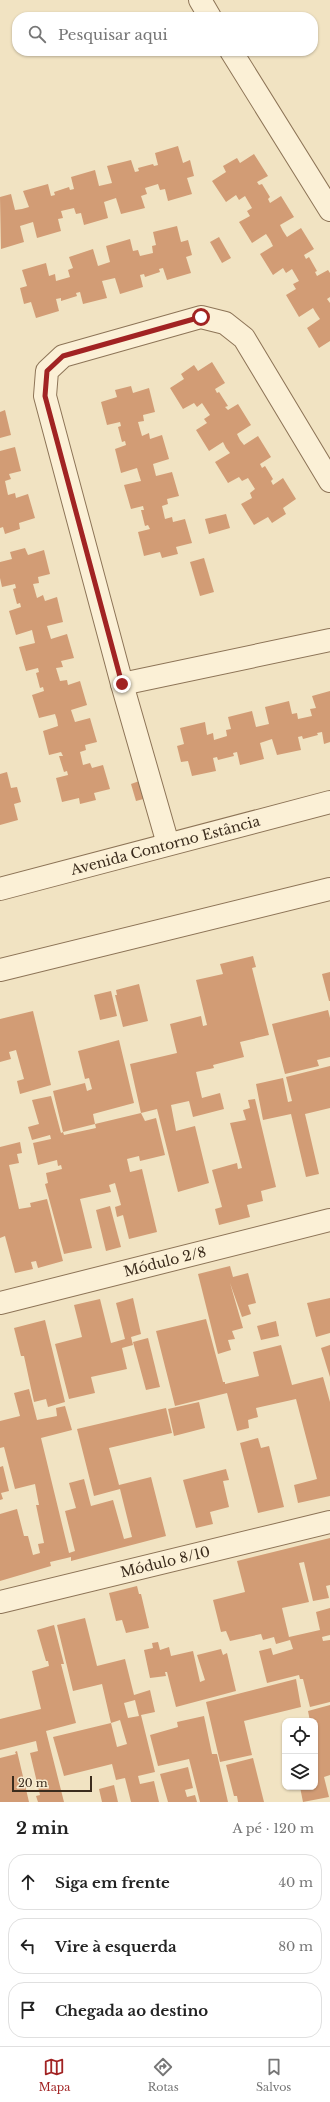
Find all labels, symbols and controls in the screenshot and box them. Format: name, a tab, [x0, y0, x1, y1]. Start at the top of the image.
search box	[12, 12, 318, 56]
icon: search	[26, 23, 48, 45]
text: Pesquisar aqui	[58, 25, 168, 44]
route start	[192, 308, 210, 326]
route end	[113, 675, 131, 693]
street label: Avenida Contorno Estância	[68, 812, 262, 879]
street label: Módulo 2/8	[122, 1243, 208, 1281]
street label: Módulo 8/10	[118, 1542, 212, 1582]
map controls	[282, 1718, 318, 1790]
button: locate	[282, 1718, 318, 1754]
button: layers	[282, 1754, 318, 1790]
scale bar	[12, 1774, 92, 1793]
text: 20 m	[18, 1776, 48, 1790]
text: 2 min	[16, 1818, 69, 1839]
text: A pé · 120 m	[233, 1820, 314, 1837]
icon: ahead	[17, 1871, 39, 1893]
text: Siga em frente	[55, 1873, 170, 1892]
text: 40 m	[278, 1874, 313, 1891]
icon: left	[17, 1935, 39, 1957]
text: Vire à esquerda	[55, 1937, 177, 1956]
text: 80 m	[278, 1938, 313, 1955]
icon: arrive	[17, 1999, 39, 2021]
text: Chegada ao destino	[55, 2001, 208, 2020]
tab: Mapa	[39, 2056, 70, 2094]
tab: Rotas	[148, 2056, 179, 2094]
tab: Salvos	[256, 2056, 291, 2094]

